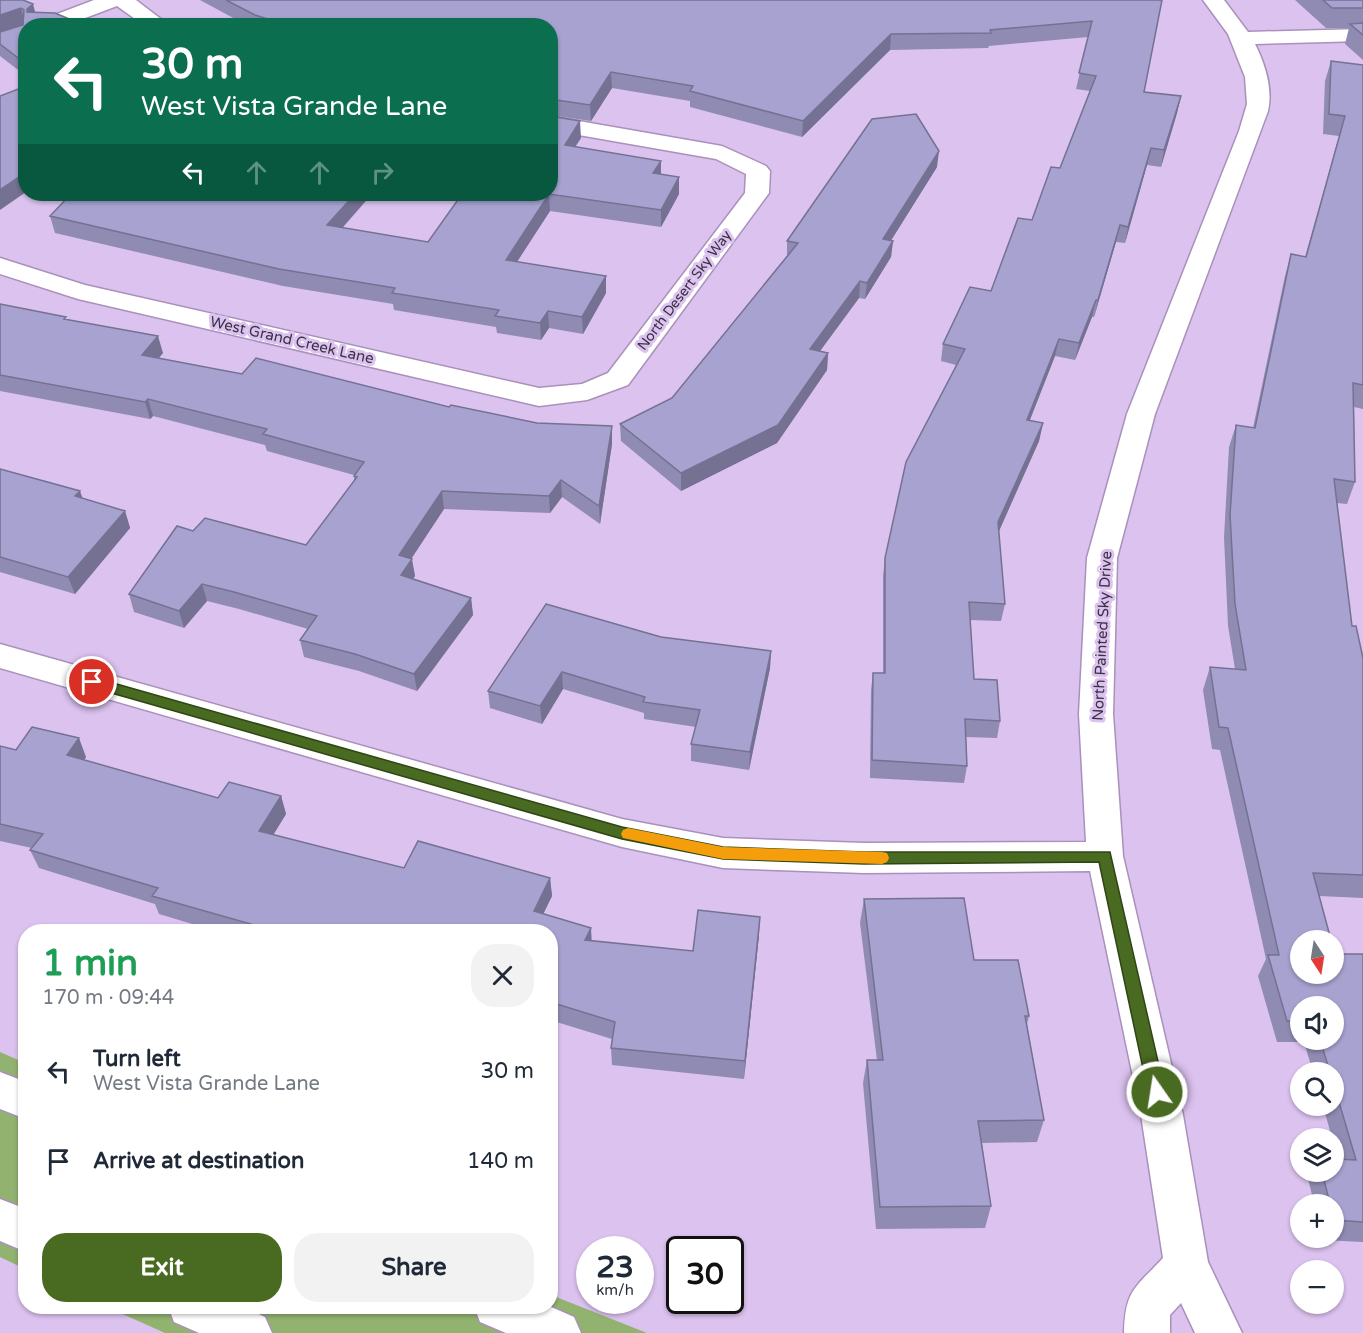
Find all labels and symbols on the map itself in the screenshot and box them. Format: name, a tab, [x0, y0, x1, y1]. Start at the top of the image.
street label: North Desert Sky Way	[634, 227, 735, 354]
street label: West Grand Creek Lane	[208, 312, 376, 368]
street label: North Painted Sky Drive	[1089, 551, 1115, 721]
pin	[66, 656, 117, 707]
north arrow	[1290, 930, 1344, 984]
position arrow	[1125, 1060, 1189, 1124]
speed limit sign: 30	[666, 1236, 744, 1314]

